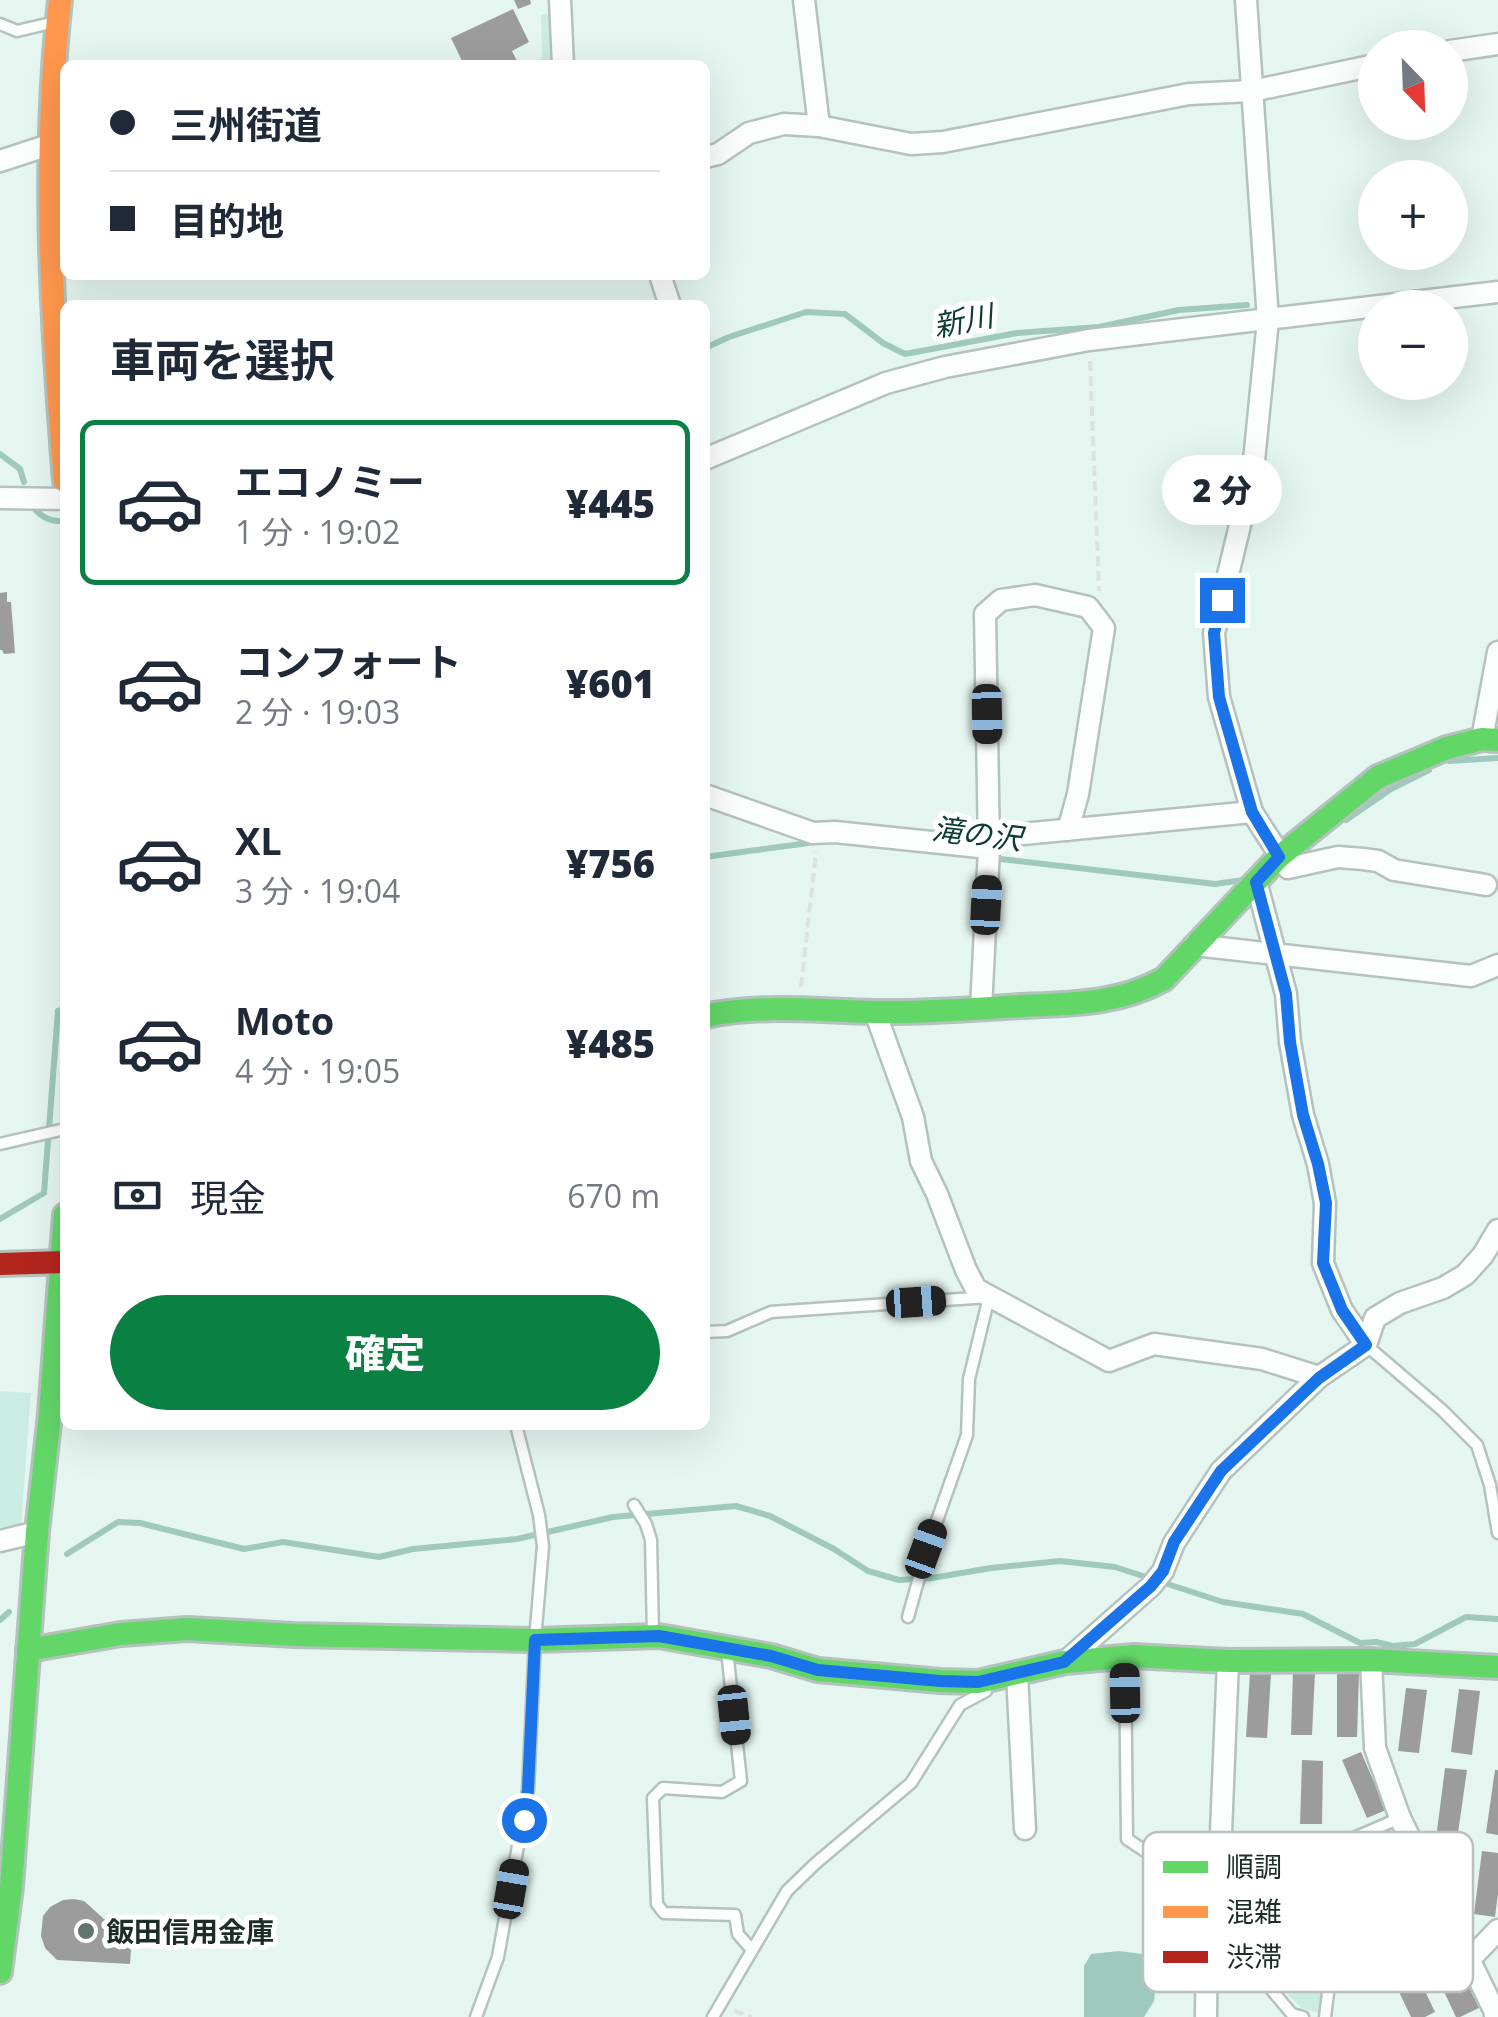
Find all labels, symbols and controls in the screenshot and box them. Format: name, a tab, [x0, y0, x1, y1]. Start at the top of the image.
north arrow	[1358, 30, 1468, 140]
map controls	[1358, 30, 1468, 400]
text: 三州街道	[170, 98, 322, 150]
button: +	[1358, 160, 1468, 270]
text: 目的地	[170, 194, 284, 246]
button: −	[1358, 290, 1468, 400]
water label: 新川	[930, 294, 999, 346]
text: 車両を選択	[110, 329, 335, 390]
text: エコノミー	[235, 455, 425, 507]
callout: 2 分	[1162, 455, 1282, 525]
icon: car	[115, 458, 205, 548]
text: 2 分	[1192, 468, 1252, 511]
text: ¥445	[566, 477, 655, 529]
text: 1 分 · 19:02	[235, 510, 400, 553]
route end	[1200, 578, 1245, 623]
text: コンフォート	[235, 635, 462, 687]
icon: car	[115, 638, 205, 728]
text: ¥601	[566, 657, 655, 709]
car	[971, 684, 1003, 744]
text: 2 分 · 19:03	[235, 690, 400, 733]
water label: 滝の沢	[930, 807, 1028, 859]
text: XL	[235, 814, 282, 866]
icon: car	[115, 818, 205, 908]
text: ¥756	[566, 837, 655, 889]
text: 3 分 · 19:04	[235, 869, 400, 912]
car	[969, 874, 1003, 936]
text: Moto	[235, 994, 334, 1046]
icon: car	[115, 998, 205, 1088]
text: ¥485	[566, 1017, 655, 1069]
text: 4 分 · 19:05	[235, 1049, 400, 1092]
icon: cash	[110, 1168, 165, 1223]
text: 現金	[190, 1171, 266, 1223]
text: 670 m	[567, 1174, 660, 1217]
car	[885, 1285, 947, 1319]
button: 確定	[110, 1295, 660, 1410]
car	[902, 1516, 950, 1582]
car	[1109, 1663, 1141, 1723]
car	[716, 1684, 752, 1746]
route start	[502, 1798, 547, 1843]
legend	[1143, 1832, 1473, 1992]
text: 順調	[1226, 1847, 1282, 1885]
car	[491, 1857, 531, 1921]
text: 混雑	[1226, 1892, 1282, 1930]
place label: 飯田信用金庫	[106, 1912, 274, 1950]
marker: 飯田信用金庫	[75, 1920, 97, 1942]
text: 渋滞	[1226, 1937, 1282, 1975]

